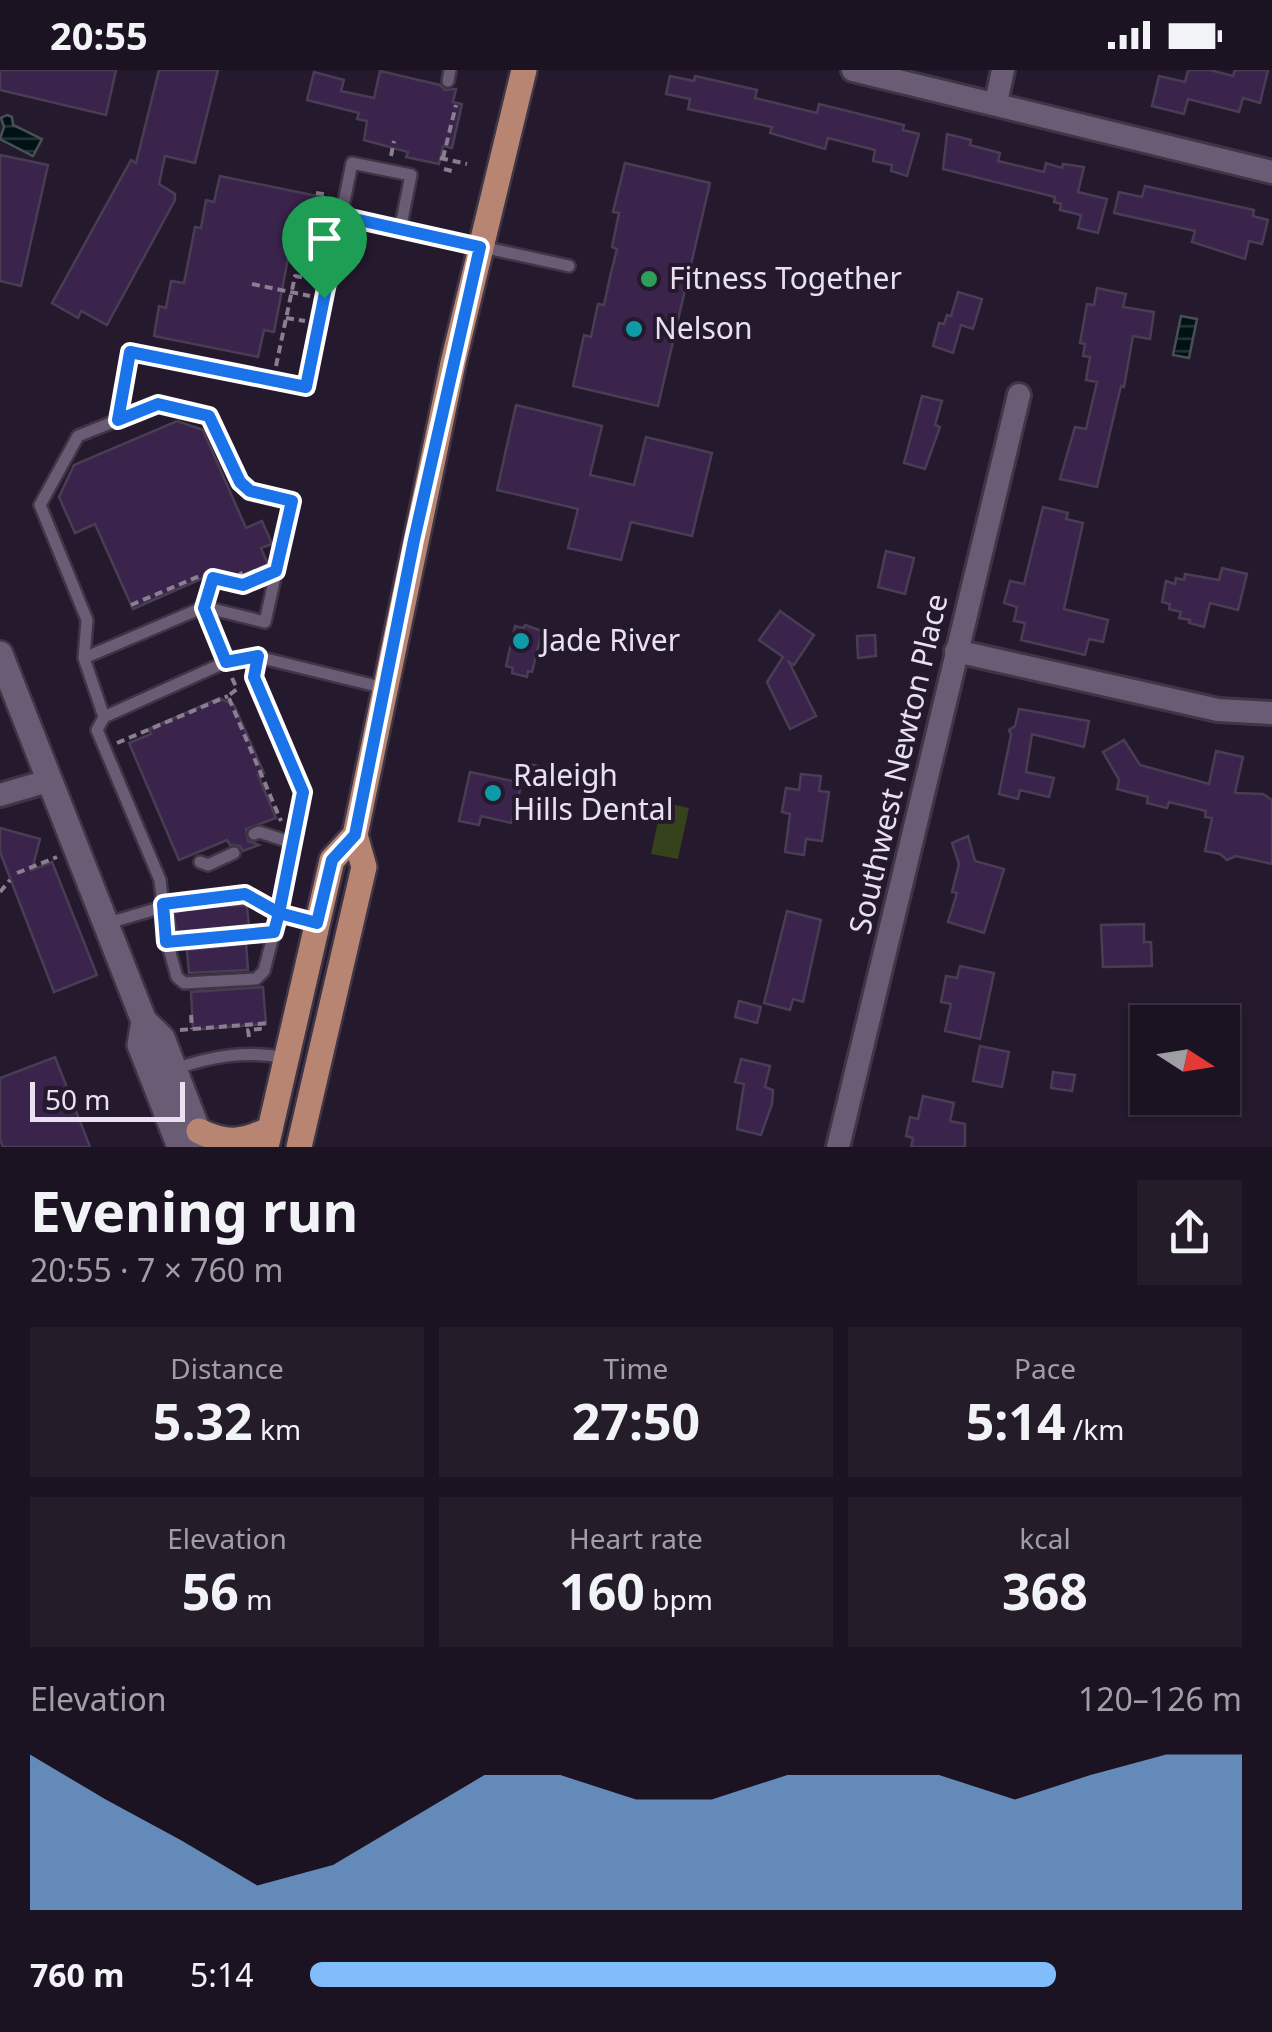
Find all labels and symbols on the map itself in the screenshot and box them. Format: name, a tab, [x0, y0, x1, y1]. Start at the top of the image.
pin	[282, 196, 367, 299]
place label: Fitness Together	[669, 257, 902, 298]
marker: Fitness Together	[638, 268, 660, 290]
place label: Nelson	[654, 307, 753, 348]
marker: Nelson	[623, 318, 645, 340]
street label: Southwest Newton Place	[838, 589, 957, 938]
place label: Jade River	[538, 619, 680, 660]
marker: Jade River	[510, 630, 532, 652]
place label: Raleigh Hills Dental	[513, 754, 673, 829]
marker: Raleigh Hills Dental	[482, 782, 504, 804]
north arrow	[1130, 1005, 1240, 1115]
scale bar	[30, 1077, 185, 1122]

